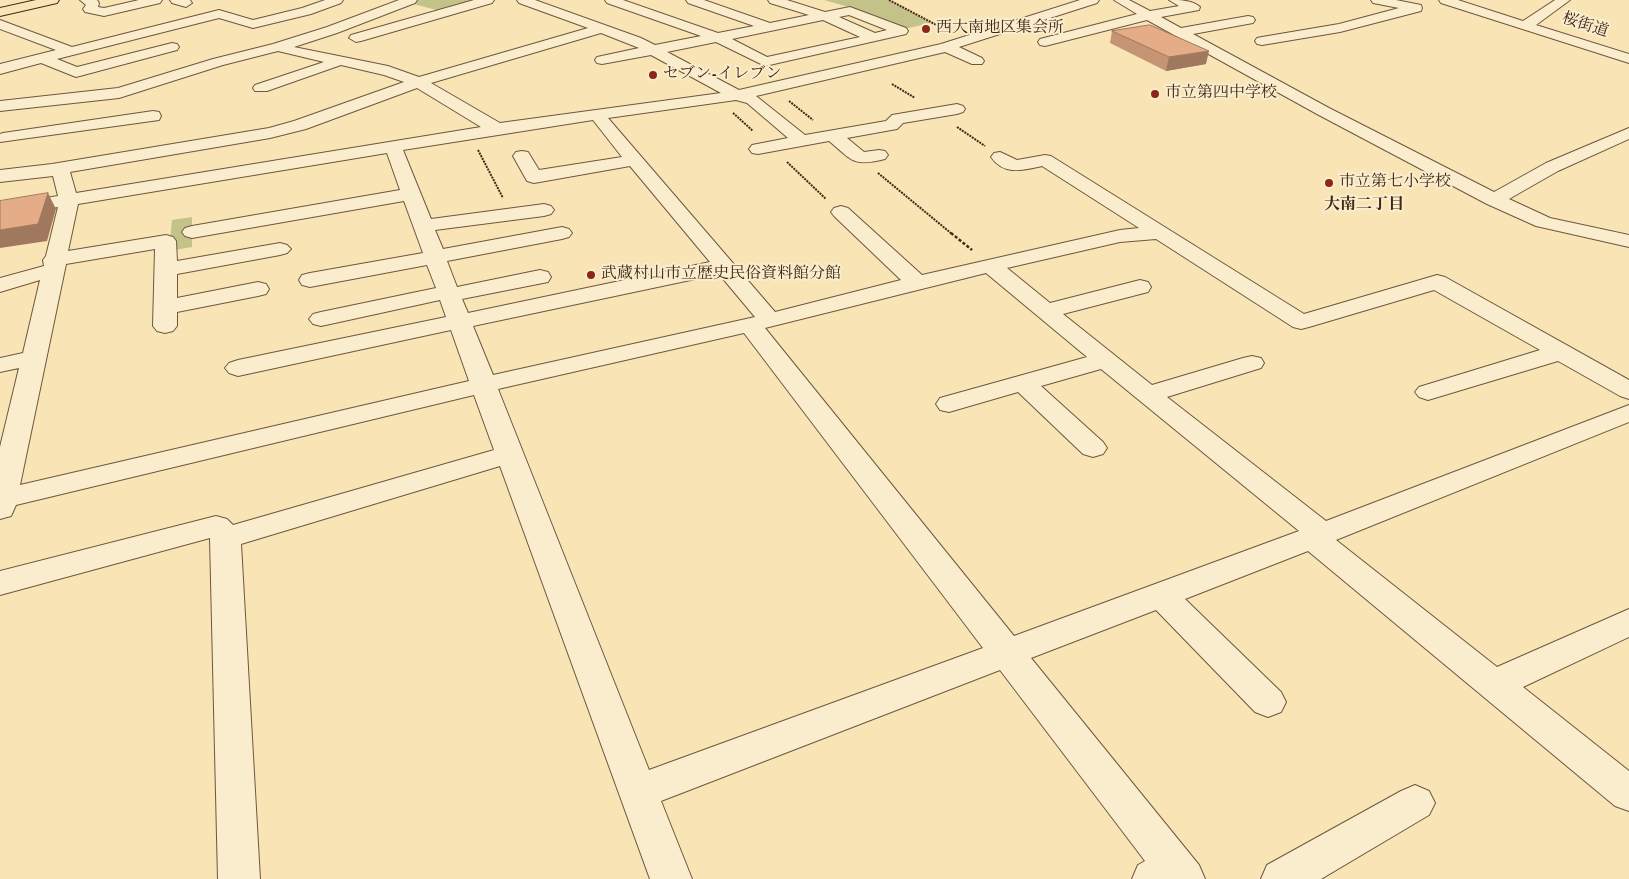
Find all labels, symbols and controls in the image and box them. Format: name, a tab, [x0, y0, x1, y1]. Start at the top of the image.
street label: 桜街道	[1559, 9, 1611, 43]
place label: 西大南地区集会所	[936, 19, 1064, 39]
marker: 西大南地区集会所	[920, 23, 932, 35]
place label: セブン-イレブン	[663, 65, 781, 85]
marker: セブン-イレブン	[647, 69, 659, 81]
place label: 市立第四中学校	[1165, 84, 1277, 104]
marker: 市立第四中学校	[1149, 88, 1161, 100]
place label: 市立第七小学校	[1339, 173, 1451, 193]
marker: 市立第七小学校	[1323, 177, 1335, 189]
district label: 大南二丁目	[1324, 196, 1404, 216]
place label: 武蔵村山市立歴史民俗資料館分館	[601, 265, 841, 285]
marker: 武蔵村山市立歴史民俗資料館分館	[585, 269, 597, 281]

